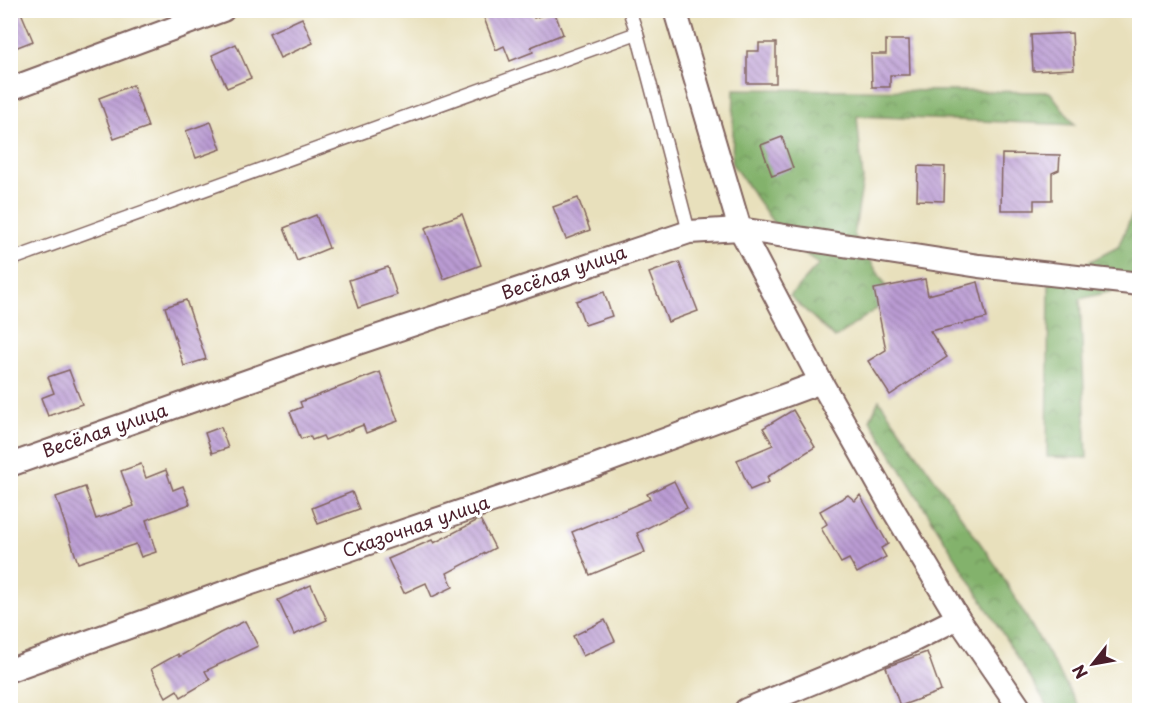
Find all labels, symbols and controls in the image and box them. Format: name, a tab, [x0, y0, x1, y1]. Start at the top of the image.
street label: Весёлая улица	[497, 237, 630, 306]
street label: Весёлая улица	[38, 395, 171, 464]
street label: Сказочная улица	[338, 488, 493, 563]
north arrow	[1063, 634, 1123, 694]
text: N	[1066, 661, 1093, 684]

